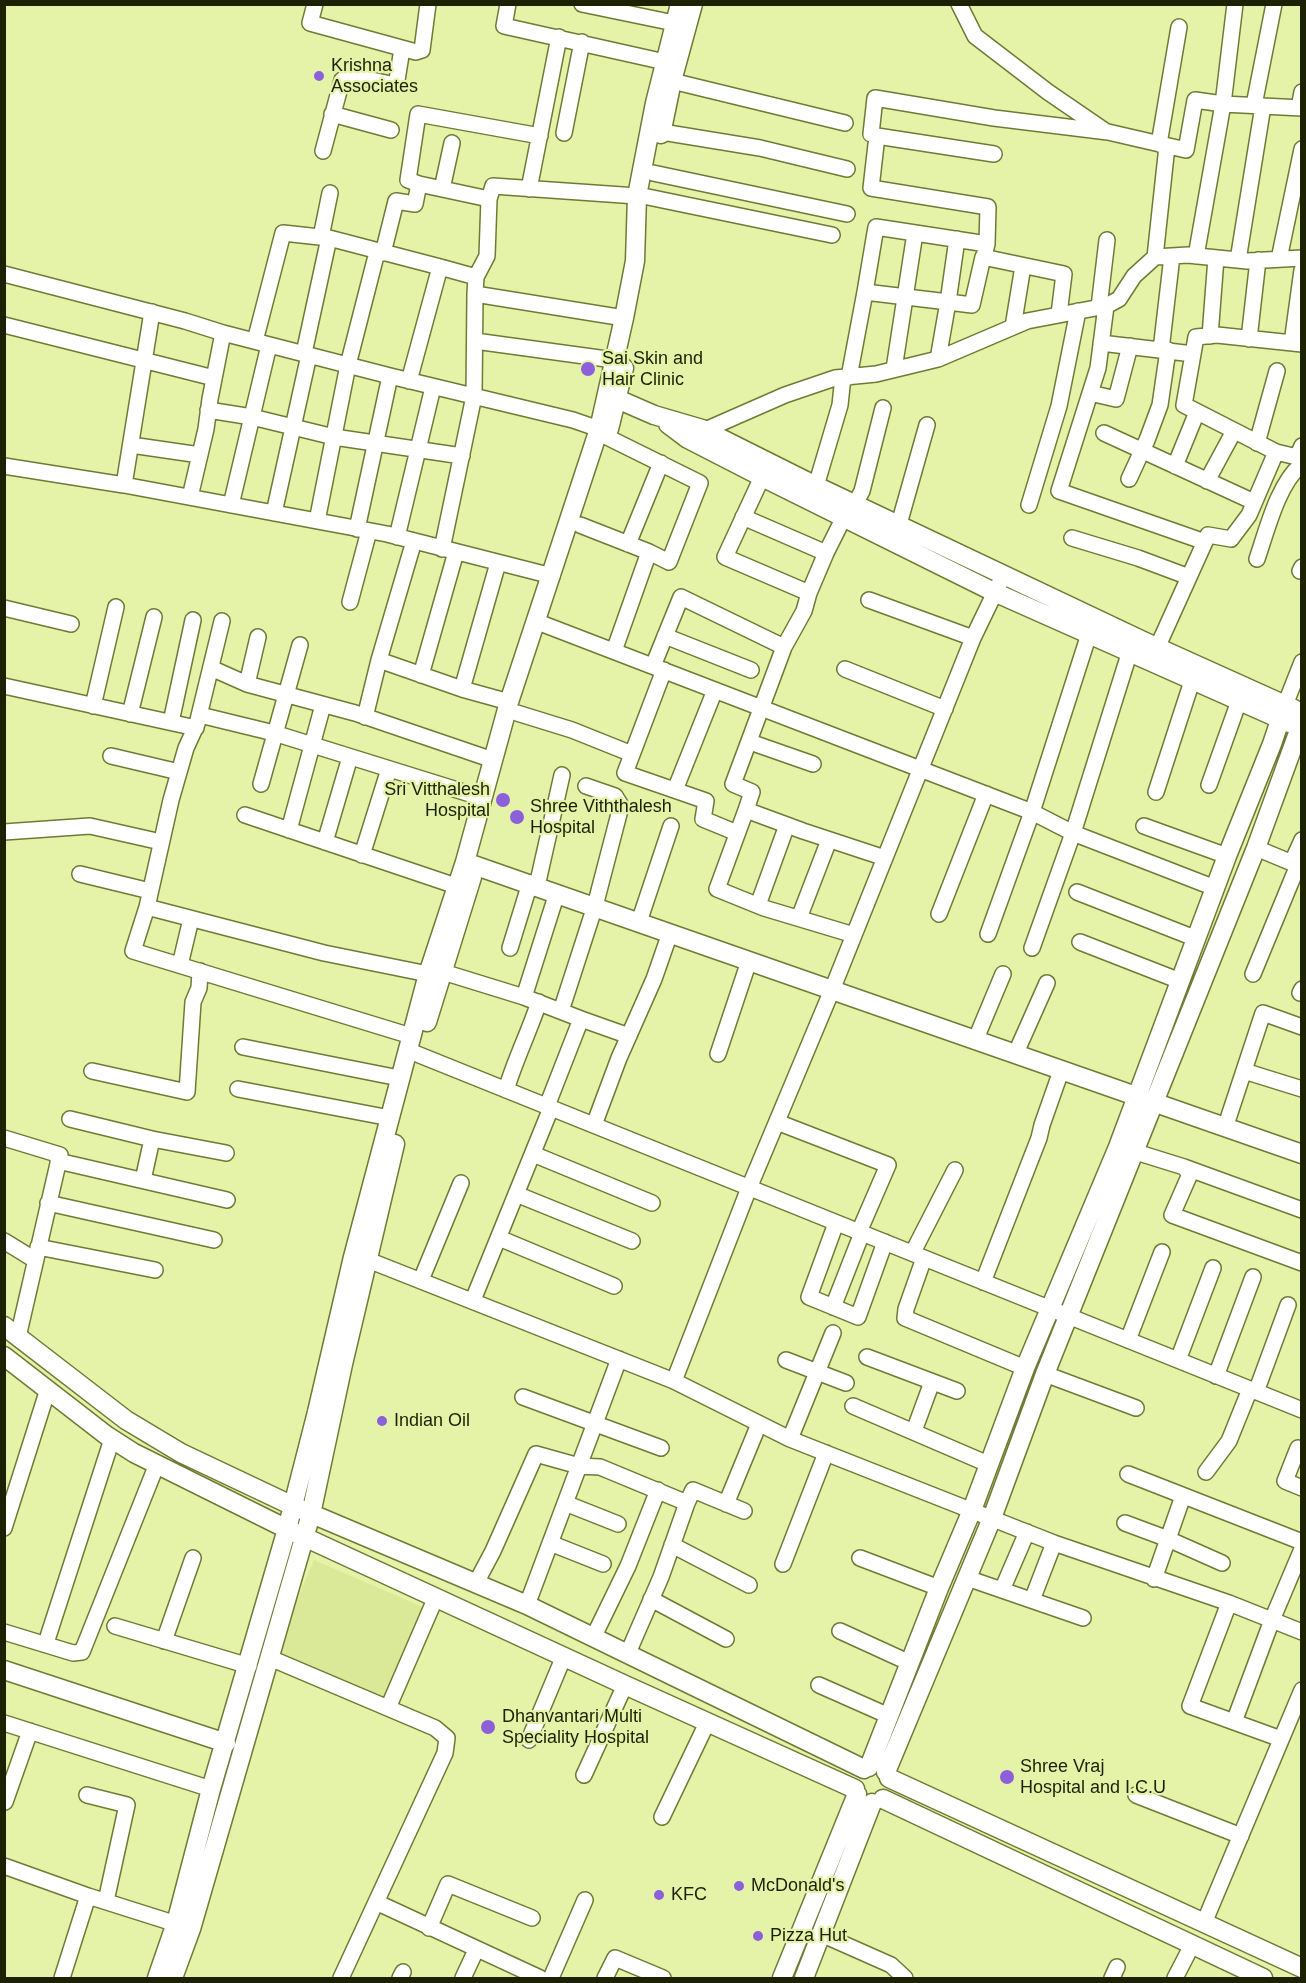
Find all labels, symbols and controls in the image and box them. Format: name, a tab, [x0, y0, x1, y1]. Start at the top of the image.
place label: Krishna Associates	[331, 55, 418, 98]
marker: Krishna Associates	[312, 69, 326, 83]
place label: Sai Skin and Hair Clinic	[602, 348, 703, 391]
marker: Sai Skin and Hair Clinic	[579, 360, 597, 378]
place label: Sri Vitthalesh Hospital	[384, 779, 490, 822]
marker: Sri Vitthalesh Hospital	[494, 791, 512, 809]
place label: Shree Viththalesh Hospital	[530, 796, 672, 838]
marker: Shree Viththalesh Hospital	[508, 808, 526, 826]
place label: Indian Oil	[394, 1410, 470, 1432]
marker: Indian Oil	[375, 1414, 389, 1428]
place label: Dhanvantari Multi Speciality Hospital	[502, 1706, 649, 1748]
marker: Dhanvantari Multi Speciality Hospital	[479, 1718, 497, 1736]
place label: Shree Vraj Hospital and I.C.U	[1020, 1756, 1166, 1798]
marker: Shree Vraj Hospital and I.C.U	[998, 1768, 1016, 1786]
place label: McDonald's	[751, 1875, 844, 1897]
marker: McDonald's	[732, 1879, 746, 1893]
place label: KFC	[671, 1884, 707, 1906]
marker: KFC	[652, 1888, 666, 1902]
place label: Pizza Hut	[770, 1925, 847, 1947]
marker: Pizza Hut	[751, 1929, 765, 1943]

